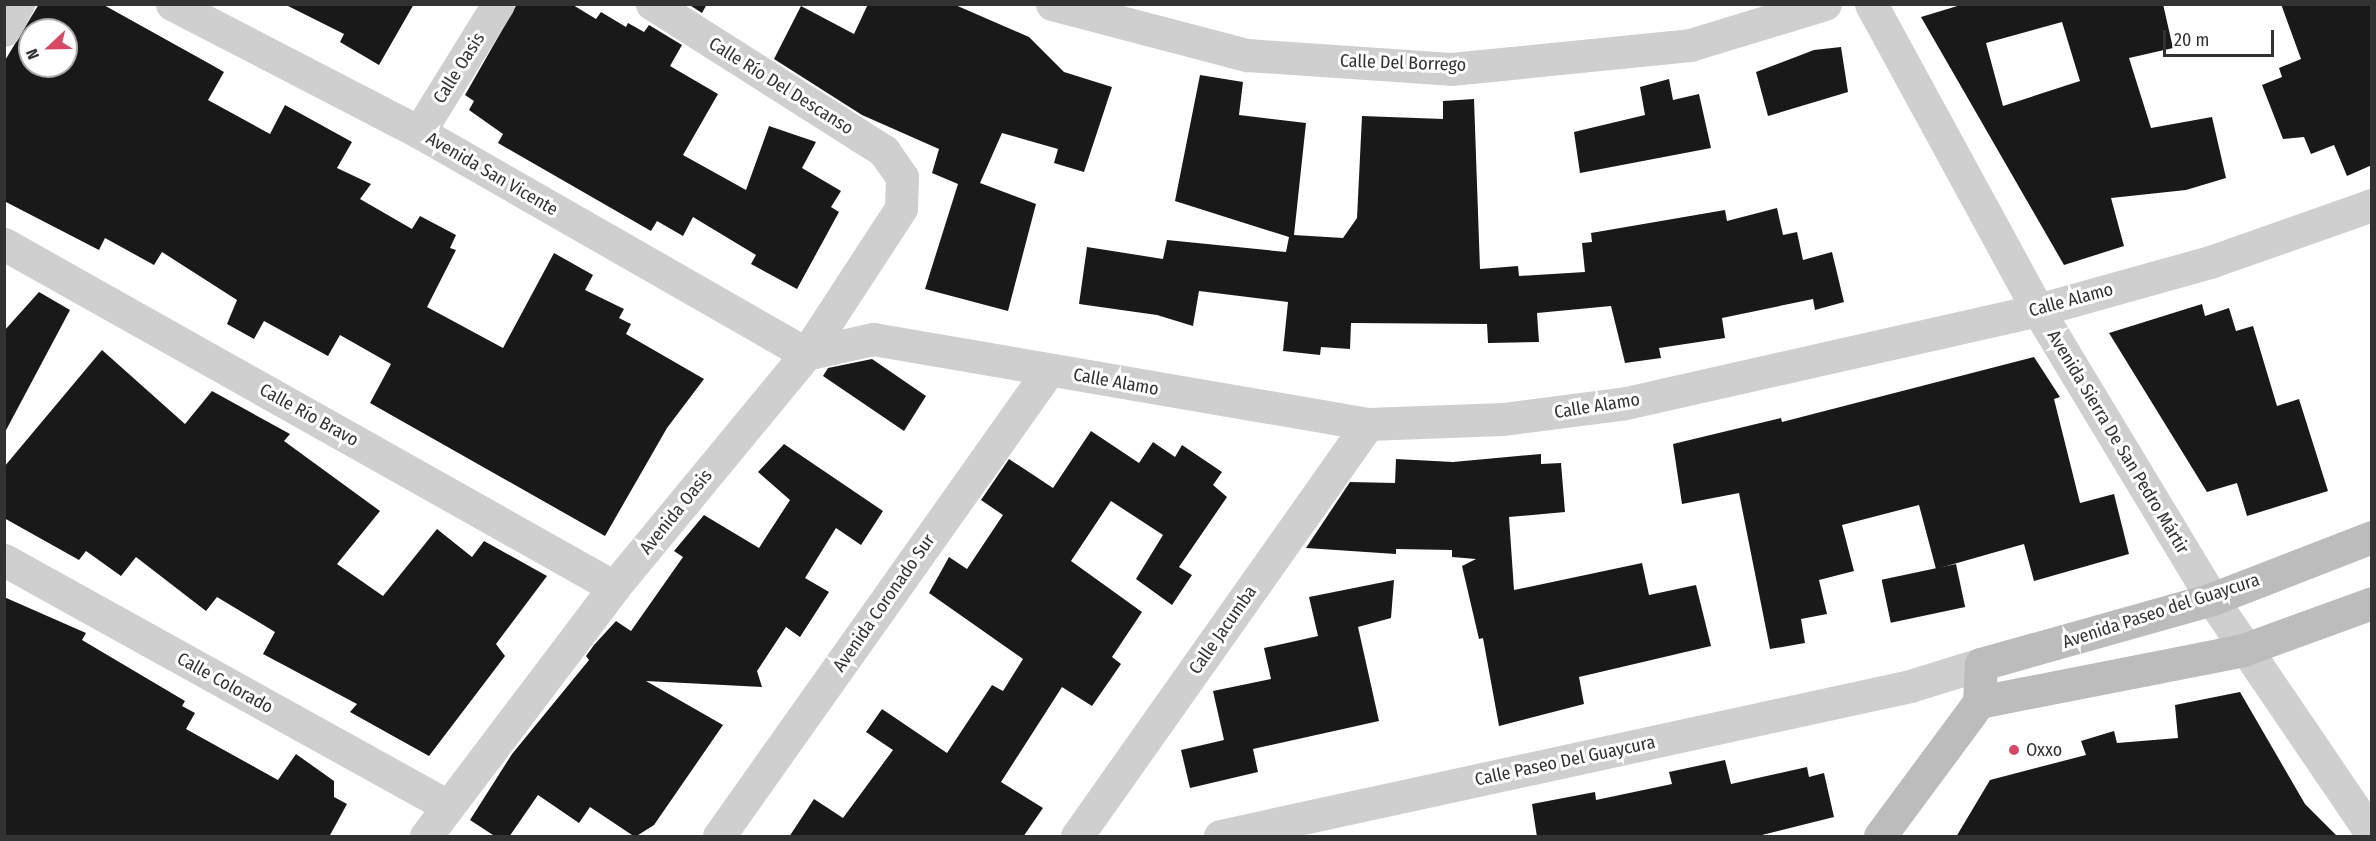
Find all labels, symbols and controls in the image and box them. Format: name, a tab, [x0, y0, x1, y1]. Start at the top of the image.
north arrow	[18, 18, 78, 78]
scale bar	[2166, 18, 2277, 56]
street label: Calle Oasis	[429, 28, 489, 108]
text: 20 m	[2174, 29, 2209, 51]
street label: Calle Río Del Descanso	[705, 33, 857, 139]
text: N	[22, 46, 43, 62]
street label: Calle Del Borrego	[1339, 50, 1467, 76]
street label: Avenida San Vicente	[422, 128, 562, 220]
street label: Calle Alamo	[2026, 278, 2116, 322]
street label: Avenida Sierra De San Pedro Mártir	[2043, 326, 2193, 558]
street label: Calle Alamo	[1072, 364, 1160, 400]
street label: Calle Río Bravo	[256, 379, 362, 451]
street label: Calle Alamo	[1553, 389, 1641, 423]
street label: Avenida Oasis	[635, 465, 717, 559]
street label: Avenida Coronado Sur	[828, 530, 940, 676]
street label: Avenida Paseo del Guaycura	[2060, 569, 2262, 653]
street label: Calle Jacumba	[1185, 582, 1261, 678]
street label: Calle Colorado	[173, 648, 277, 718]
street label: Calle Paseo Del Guaycura	[1473, 731, 1657, 791]
place label: Oxxo	[2026, 739, 2062, 761]
marker: Oxxo	[2007, 743, 2021, 757]

